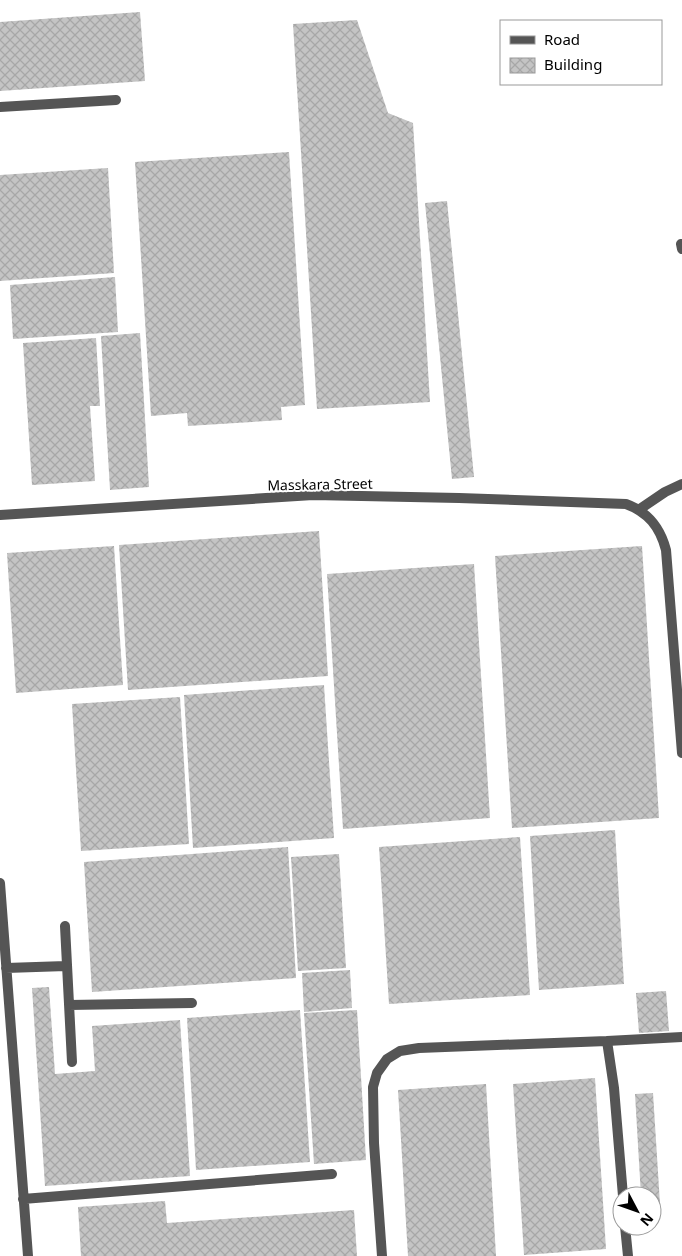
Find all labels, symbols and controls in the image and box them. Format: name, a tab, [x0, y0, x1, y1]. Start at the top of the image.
legend	[500, 20, 662, 85]
text: Road	[544, 29, 580, 49]
text: Building	[544, 54, 602, 74]
street label: Masskara Street	[267, 474, 373, 494]
north arrow	[612, 1186, 662, 1236]
text: N	[636, 1209, 658, 1230]

